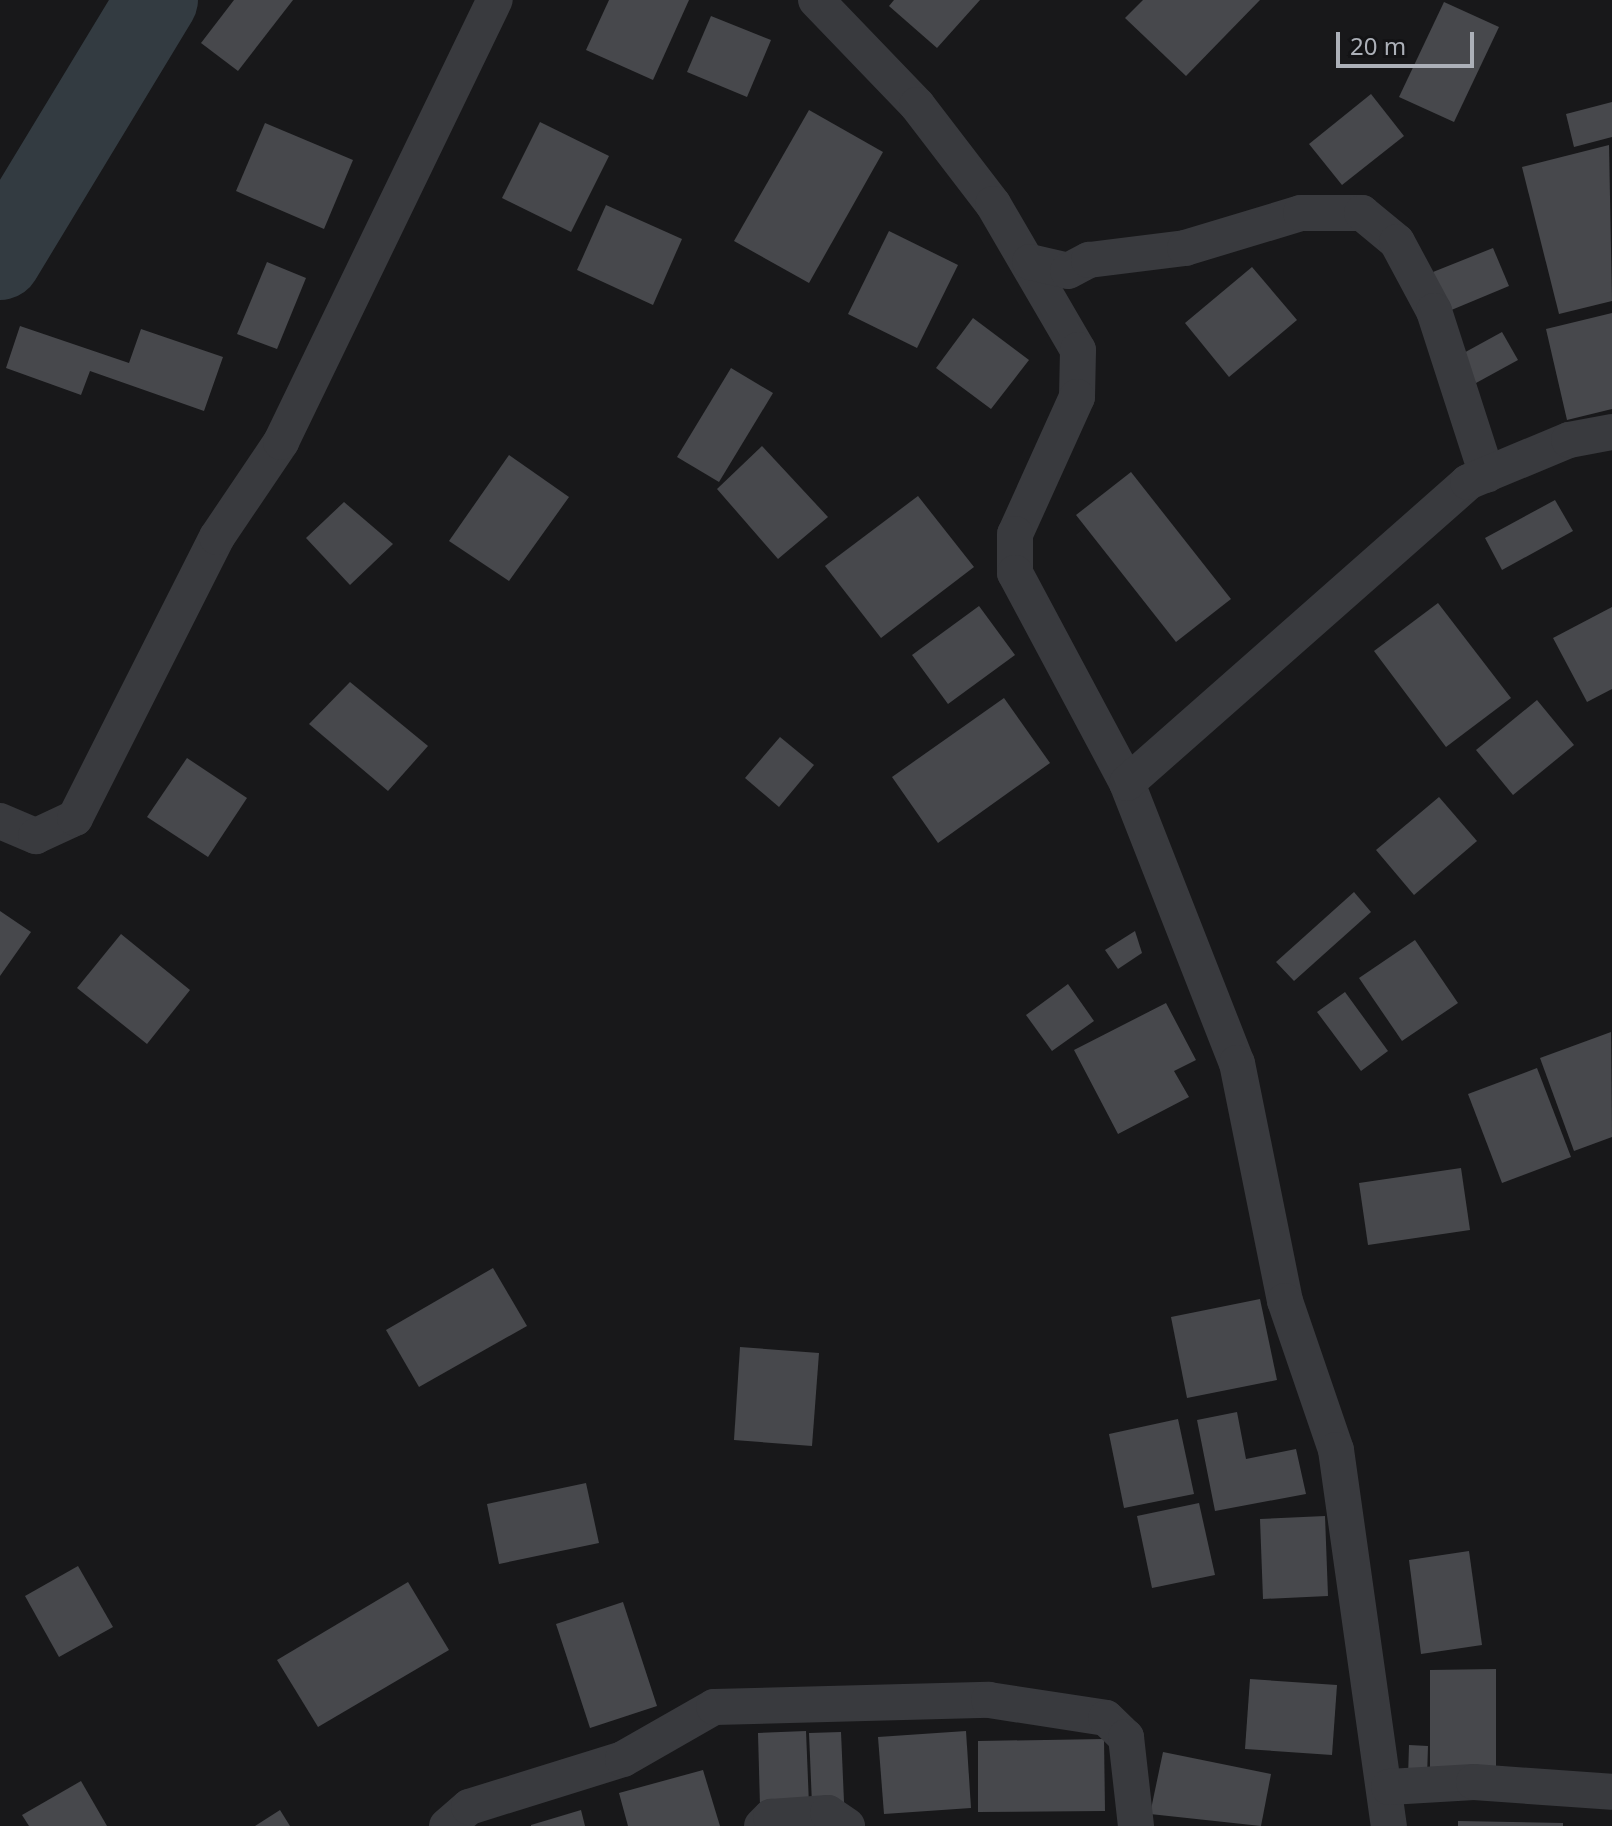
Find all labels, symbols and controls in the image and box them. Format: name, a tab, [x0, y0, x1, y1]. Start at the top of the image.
scale bar	[1340, 16, 1478, 66]
text: 20 m	[1350, 29, 1406, 62]

